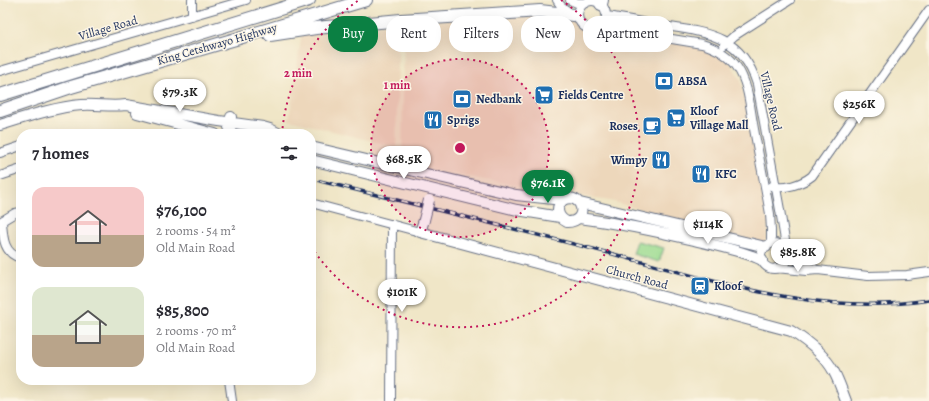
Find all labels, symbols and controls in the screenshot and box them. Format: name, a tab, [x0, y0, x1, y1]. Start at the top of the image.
street label: Village Road	[76, 12, 140, 44]
chip: Buy	[328, 16, 378, 52]
chip: Rent	[386, 16, 441, 52]
chip: Filters	[449, 16, 513, 52]
chip: New	[521, 16, 575, 52]
chip: Apartment	[583, 16, 673, 52]
street label: King Cetshwayo Highway	[155, 19, 279, 69]
text: 2 min	[284, 65, 312, 81]
street label: Village Road	[756, 69, 786, 133]
bank icon: ABSA	[653, 70, 675, 92]
place label: ABSA	[677, 73, 707, 89]
text: 1 min	[384, 77, 411, 93]
pin: $79.3K	[147, 79, 213, 113]
text: $79.3K	[162, 83, 198, 100]
supermarket icon: Fields Centre	[533, 84, 555, 106]
place label: Fields Centre	[558, 87, 624, 103]
bank icon: Nedbank	[451, 88, 473, 110]
place label: Nedbank	[476, 91, 522, 107]
pin: $256K	[831, 91, 887, 125]
text: $256K	[843, 95, 875, 112]
place label: Kloof Village Mall	[689, 103, 749, 133]
supermarket icon: Kloof Village Mall	[665, 107, 687, 129]
restaurant icon: Sprigs	[422, 109, 444, 131]
place label: Sprigs	[447, 112, 479, 128]
cafe icon: Roses	[641, 115, 663, 137]
place label: Roses	[609, 118, 638, 134]
centre of rings	[453, 141, 467, 155]
text: 7 homes	[32, 142, 89, 165]
icon: filters	[278, 142, 300, 164]
pin: $68.5K	[371, 146, 437, 180]
restaurant icon: Wimpy	[650, 149, 672, 171]
text: $68.5K	[386, 150, 422, 167]
place label: Wimpy	[610, 152, 647, 168]
restaurant icon: KFC	[690, 163, 712, 185]
place label: KFC	[715, 166, 737, 182]
pin: $76.1K	[515, 170, 581, 204]
text: $76.1K	[531, 174, 565, 191]
text: $76,100	[156, 199, 207, 222]
icon: home	[64, 203, 112, 251]
pin: $114K	[680, 211, 736, 245]
text: $114K	[693, 215, 723, 232]
text: 2 rooms · 54 m²	[156, 222, 235, 239]
text: Old Main Road	[156, 239, 235, 256]
pin: $85.8K	[765, 239, 831, 273]
text: $85.8K	[780, 243, 816, 260]
street label: Church Road	[604, 261, 670, 293]
station icon: Kloof	[689, 275, 711, 297]
place label: Kloof	[714, 278, 743, 294]
pin: $101K	[374, 279, 430, 313]
text: $101K	[387, 283, 417, 300]
text: $85,800	[156, 299, 209, 322]
icon: home	[64, 303, 112, 351]
text: 2 rooms · 70 m²	[156, 322, 236, 339]
text: Old Main Road	[156, 339, 235, 356]

